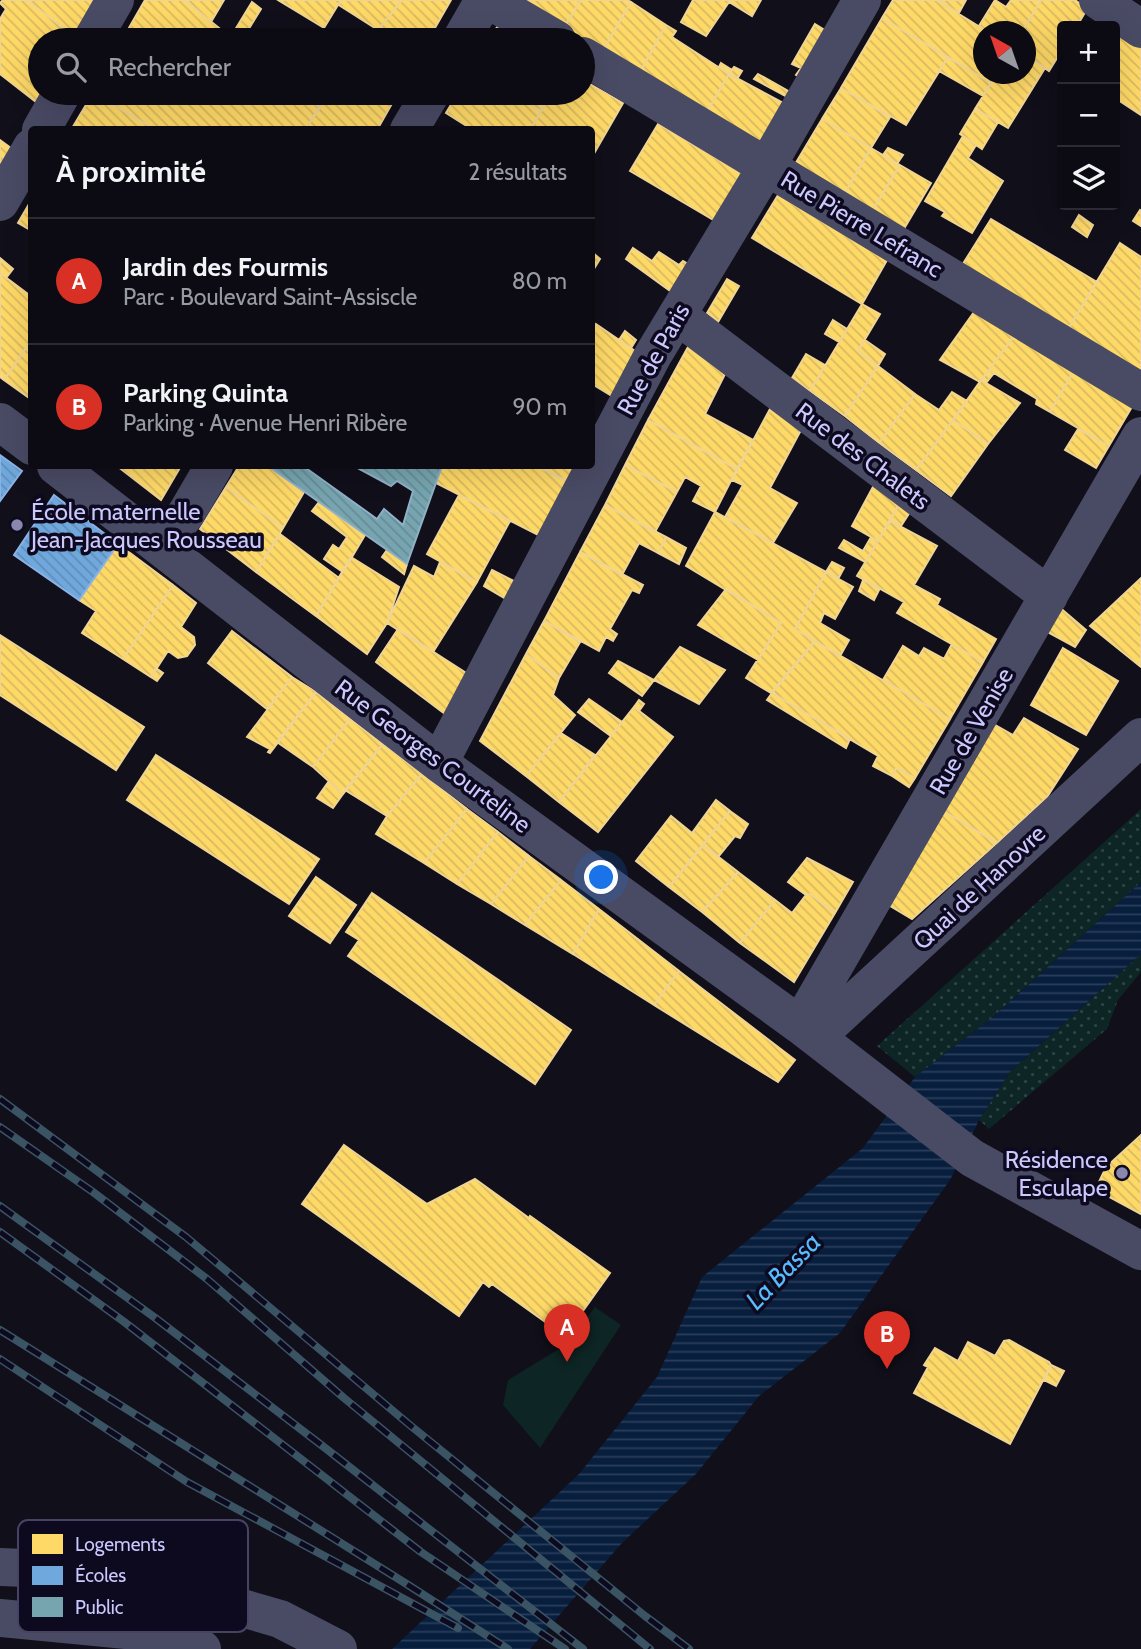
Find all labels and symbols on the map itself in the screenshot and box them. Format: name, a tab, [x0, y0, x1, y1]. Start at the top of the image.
north arrow	[973, 21, 1036, 84]
street label: Rue Pierre Lefranc	[776, 164, 948, 284]
street label: Rue de Paris	[611, 298, 696, 420]
street label: Rue des Chalets	[790, 396, 936, 516]
place label: École maternelle Jean-Jacques Rousseau	[30, 497, 262, 554]
marker: École maternelle Jean-Jacques Rousseau	[9, 517, 25, 533]
street label: Rue de Venise	[923, 662, 1019, 800]
street label: Rue Georges Courteline	[329, 673, 537, 839]
street label: Quai de Hanovre	[907, 818, 1051, 956]
your location	[584, 860, 618, 894]
place label: Résidence Esculape	[1005, 1145, 1108, 1202]
marker: Résidence Esculape	[1114, 1165, 1130, 1181]
water label: La Bassa	[739, 1226, 827, 1316]
pin: A	[544, 1304, 590, 1362]
pin: B	[864, 1311, 910, 1369]
legend	[18, 1520, 248, 1632]
text: Logements	[75, 1533, 165, 1556]
text: Écoles	[75, 1563, 126, 1587]
text: Public	[75, 1596, 124, 1619]

